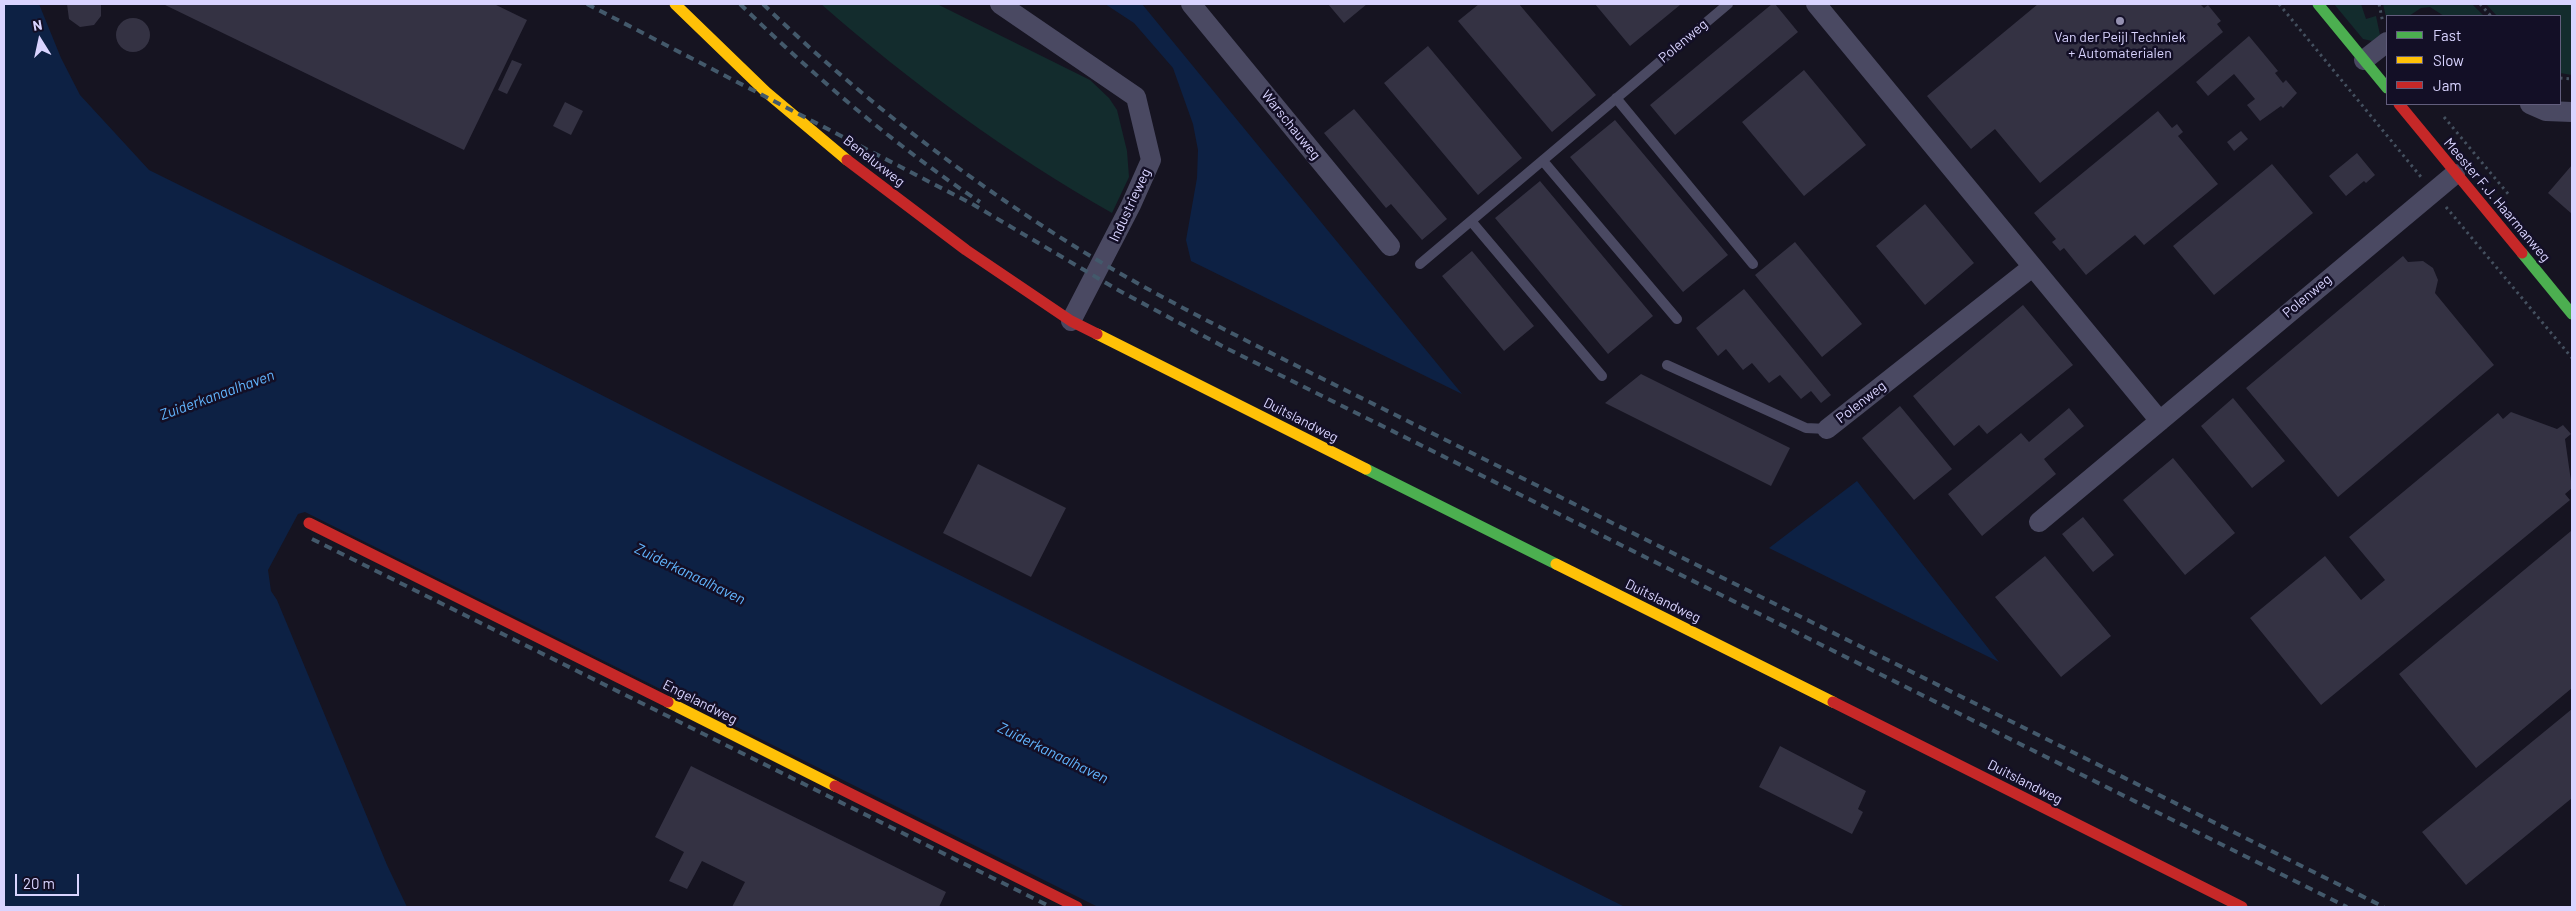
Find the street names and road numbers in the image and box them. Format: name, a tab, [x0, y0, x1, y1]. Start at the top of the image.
street label: Polenweg	[1655, 16, 1711, 66]
street label: Warschauweg	[1258, 87, 1324, 163]
street label: Beneluxweg	[840, 132, 908, 190]
street label: Meester F.J. Haarmanweg	[2440, 135, 2554, 265]
street label: Industrieweg	[1106, 166, 1154, 244]
street label: Polenweg	[2279, 271, 2335, 321]
street label: Polenweg	[1833, 377, 1889, 427]
street label: Duitslandweg	[1261, 394, 1341, 446]
street label: Duitslandweg	[1623, 576, 1703, 626]
street label: Engelandweg	[660, 676, 740, 728]
street label: Duitslandweg	[1985, 756, 2065, 808]

